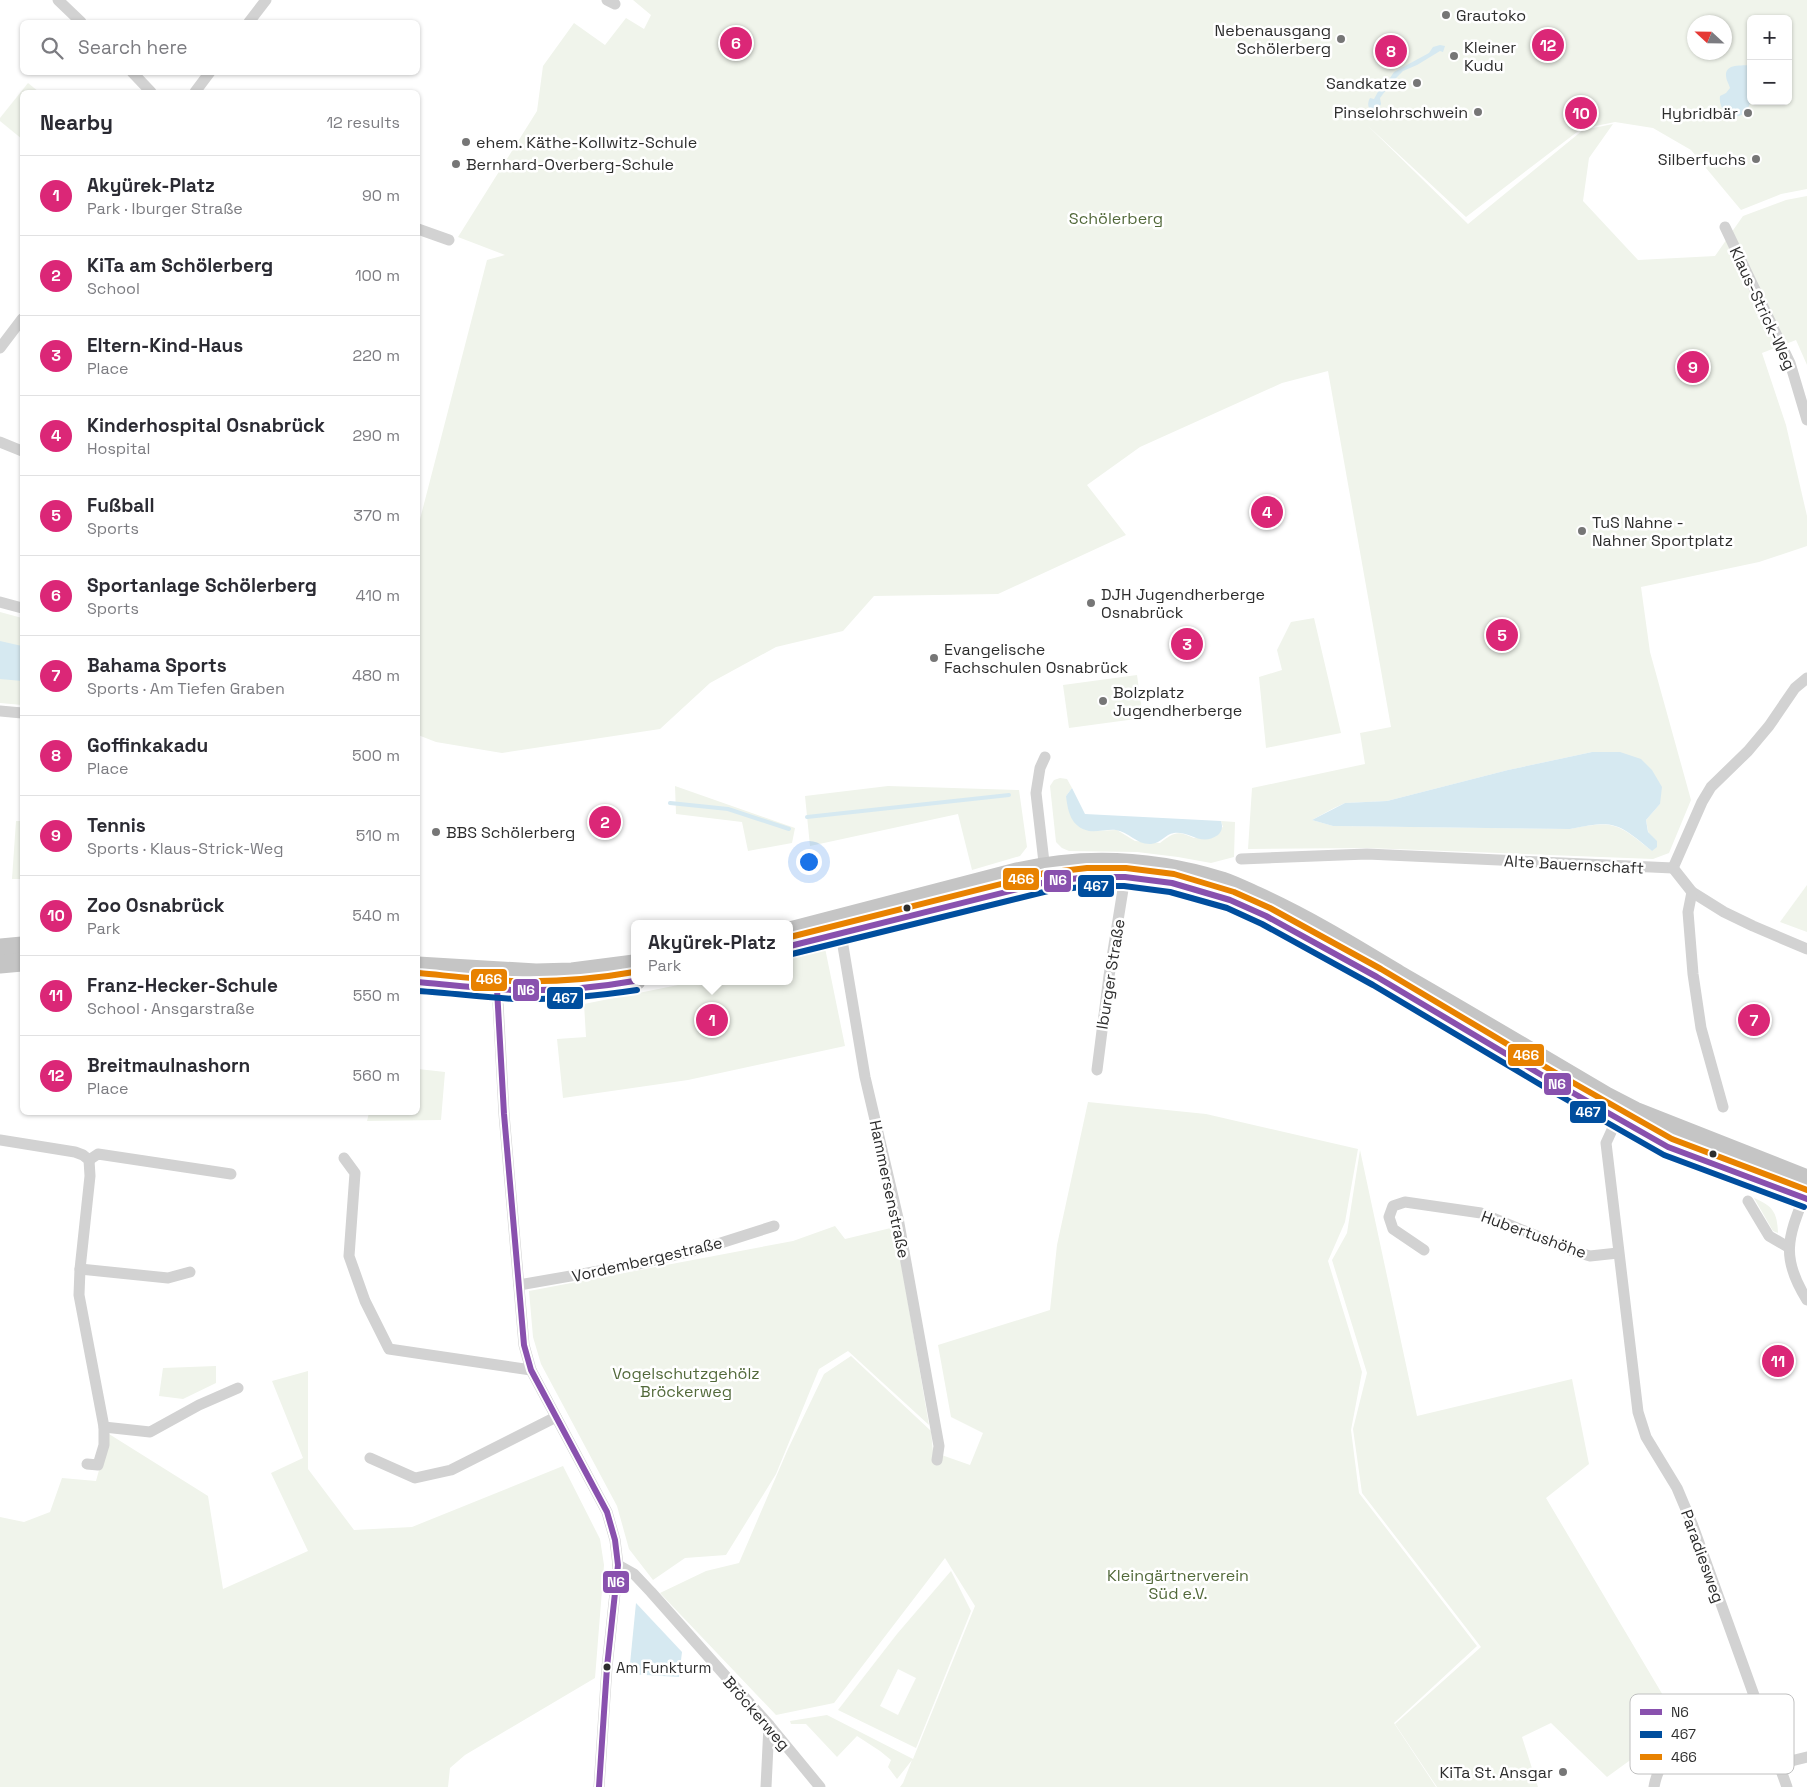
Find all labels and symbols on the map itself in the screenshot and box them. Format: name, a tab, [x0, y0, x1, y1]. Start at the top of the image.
place label: Grautoko	[1456, 5, 1526, 26]
marker: Grautoko	[1440, 9, 1452, 21]
north arrow	[1687, 15, 1732, 60]
place label: Nebenausgang Schölerberg	[1215, 20, 1331, 59]
pin: 6	[720, 24, 752, 62]
pin: 12	[1532, 26, 1564, 64]
pin: 8	[1375, 32, 1407, 70]
marker: Nebenausgang Schölerberg	[1335, 33, 1347, 45]
place label: Kleiner Kudu	[1464, 37, 1516, 76]
marker: Kleiner Kudu	[1448, 50, 1460, 62]
place label: Sandkatze	[1326, 73, 1407, 94]
marker: Sandkatze	[1411, 77, 1423, 89]
pin: 10	[1565, 94, 1597, 132]
place label: Pinselohrschwein	[1334, 102, 1468, 123]
place label: Hybridbär	[1662, 103, 1738, 124]
marker: Pinselohrschwein	[1472, 106, 1484, 118]
marker: Hybridbär	[1742, 107, 1754, 119]
place label: ehem. Käthe-Kollwitz-Schule	[476, 132, 697, 153]
marker: ehem. Käthe-Kollwitz-Schule	[460, 136, 472, 148]
place label: Silberfuchs	[1658, 149, 1746, 170]
marker: Silberfuchs	[1750, 153, 1762, 165]
place label: Bernhard-Overberg-Schule	[466, 154, 674, 175]
marker: Bernhard-Overberg-Schule	[450, 158, 462, 170]
park label: Schölerberg	[1069, 208, 1163, 229]
street label: Klaus-Strick-Weg	[1725, 243, 1800, 373]
pin: 9	[1677, 348, 1709, 386]
pin: 4	[1251, 493, 1283, 531]
place label: TuS Nahne - Nahner Sportplatz	[1592, 512, 1733, 551]
marker: TuS Nahne - Nahner Sportplatz	[1576, 525, 1588, 537]
place label: DJH Jugendherberge Osnabrück	[1101, 584, 1265, 623]
marker: DJH Jugendherberge Osnabrück	[1085, 597, 1097, 609]
pin: 5	[1486, 616, 1518, 654]
pin: 3	[1171, 625, 1203, 663]
place label: Evangelische Fachschulen Osnabrück	[944, 639, 1129, 678]
marker: Evangelische Fachschulen Osnabrück	[928, 652, 940, 664]
place label: Bolzplatz Jugendherberge	[1113, 682, 1242, 721]
marker: Bolzplatz Jugendherberge	[1097, 695, 1109, 707]
pin: 2	[589, 803, 621, 841]
place label: BBS Schölerberg	[446, 822, 575, 843]
marker: BBS Schölerberg	[430, 826, 442, 838]
your location	[796, 849, 822, 875]
street label: Alte Bauernschaft	[1504, 850, 1644, 879]
line badge: 466	[1002, 867, 1040, 891]
line badge: N6	[1043, 869, 1072, 893]
text: 466	[1008, 870, 1034, 888]
text: N6	[1049, 871, 1067, 889]
line badge: 467	[1077, 874, 1115, 898]
text: 467	[1083, 877, 1109, 895]
unlabelled marker	[902, 903, 912, 913]
street label: Iburger Straße	[1091, 917, 1130, 1031]
line badge: 466	[470, 968, 508, 992]
text: 466	[476, 970, 502, 988]
line badge: N6	[512, 978, 540, 1002]
text: N6	[517, 981, 535, 999]
line badge: 467	[546, 986, 584, 1010]
text: 467	[552, 989, 578, 1007]
pin: 1	[696, 1001, 728, 1039]
pin: 7	[1738, 1001, 1770, 1039]
line badge: 466	[1507, 1043, 1545, 1067]
text: 466	[1513, 1046, 1539, 1064]
line badge: N6	[1543, 1072, 1572, 1096]
text: N6	[1548, 1075, 1566, 1093]
line badge: 467	[1569, 1100, 1607, 1124]
text: 467	[1575, 1103, 1601, 1121]
street label: Hammersenstraße	[865, 1118, 914, 1260]
unlabelled marker	[1708, 1149, 1718, 1159]
street label: Hubertushöhe	[1478, 1206, 1589, 1263]
street label: Vordembergestraße	[570, 1232, 724, 1287]
pin: 11	[1762, 1342, 1794, 1380]
park label: Vogelschutzgehölz Bröckerweg	[612, 1363, 760, 1402]
street label: Paradiesweg	[1676, 1507, 1729, 1606]
park label: Kleingärtnerverein Süd e.V.	[1107, 1565, 1249, 1604]
line badge: N6	[602, 1570, 630, 1594]
text: N6	[607, 1573, 625, 1591]
place label: Am Funkturm	[616, 1658, 711, 1677]
marker: Am Funkturm	[602, 1662, 612, 1672]
street label: Bröckerweg	[719, 1672, 795, 1755]
legend	[1630, 1694, 1794, 1774]
text: N6	[1671, 1703, 1689, 1721]
text: 467	[1671, 1725, 1696, 1743]
text: 466	[1671, 1748, 1697, 1766]
place label: KiTa St. Ansgar	[1440, 1762, 1553, 1783]
marker: KiTa St. Ansgar	[1557, 1766, 1569, 1778]

